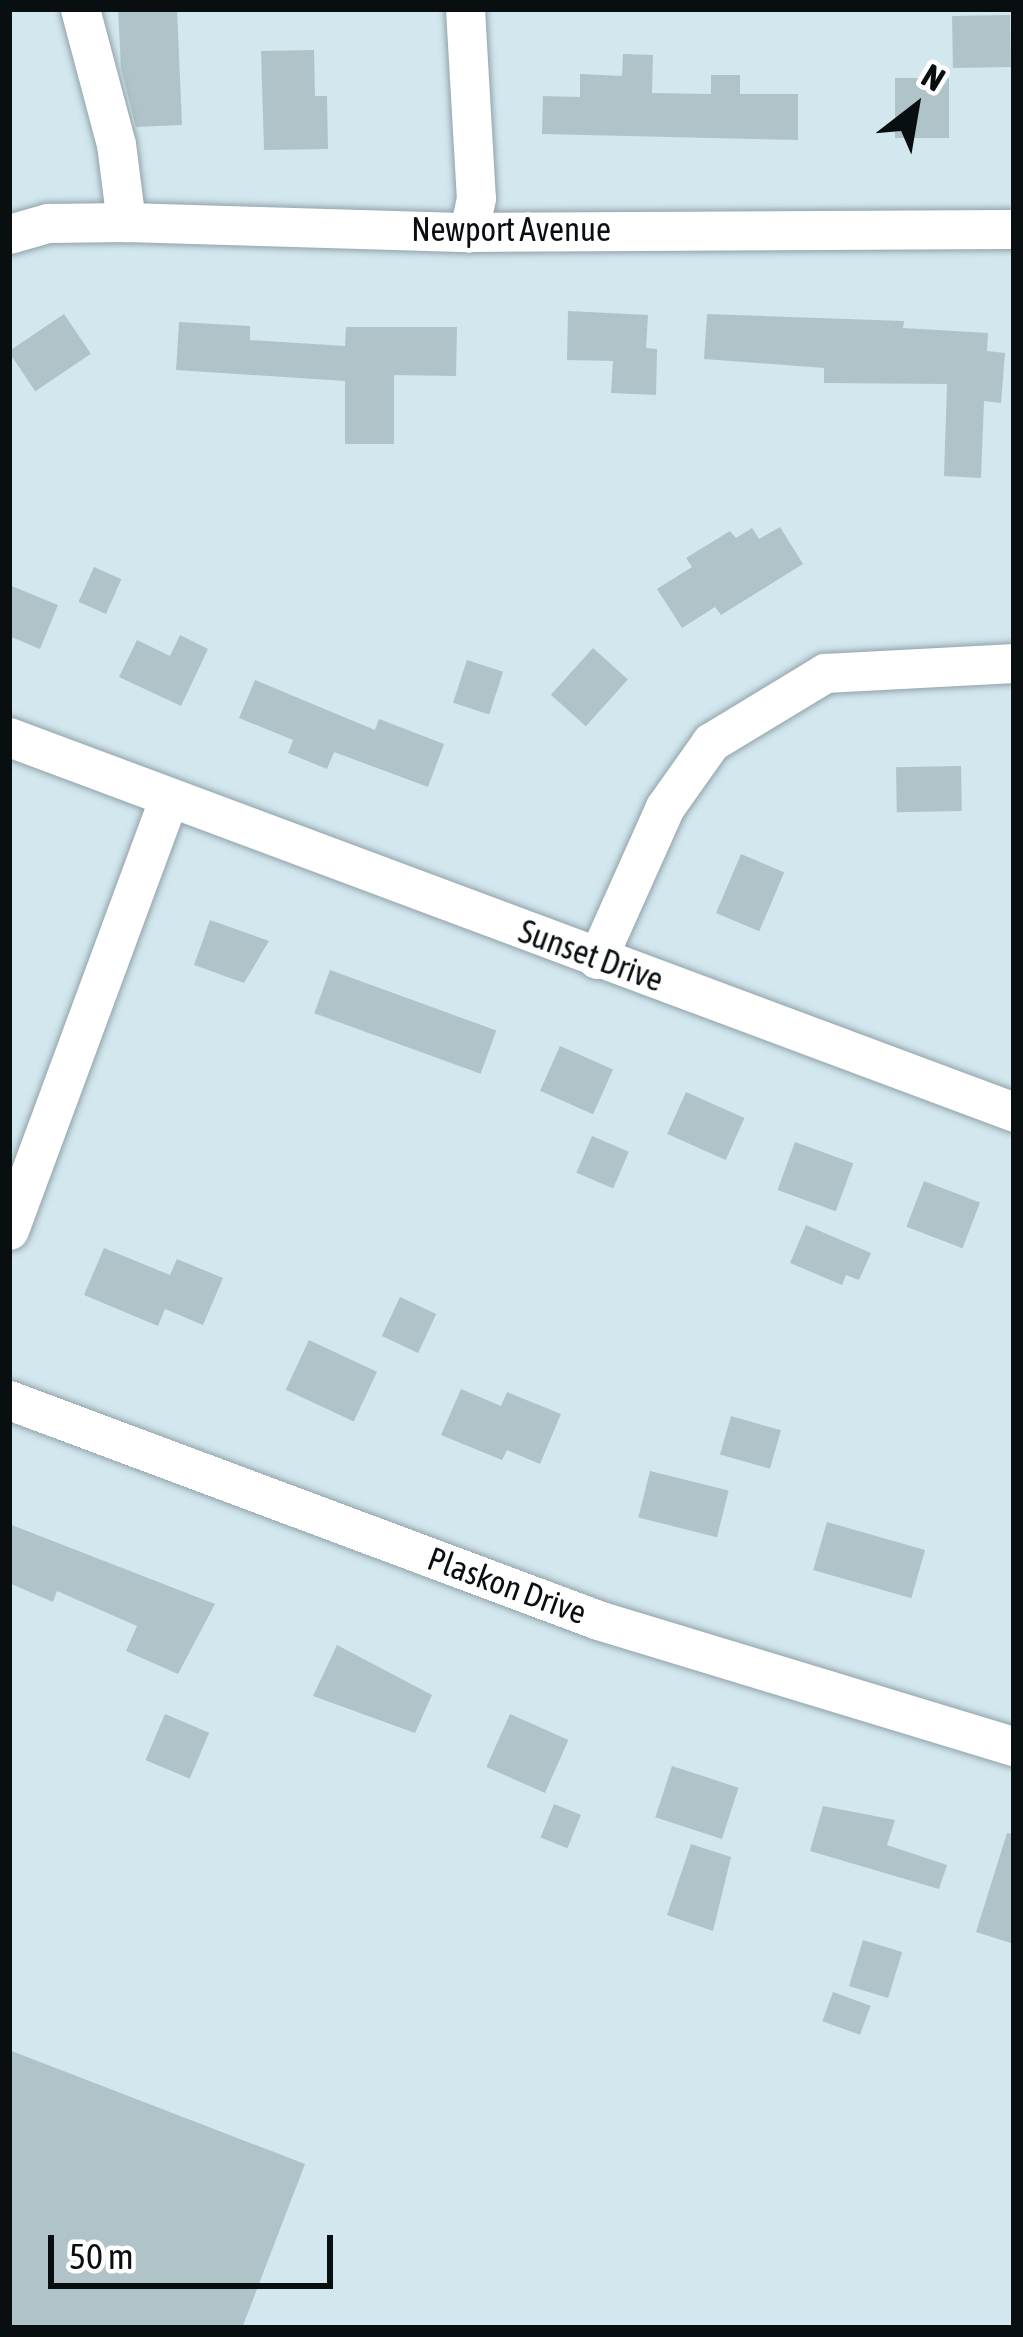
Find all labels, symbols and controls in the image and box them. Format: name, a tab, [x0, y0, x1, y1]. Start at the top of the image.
north arrow	[855, 48, 975, 168]
text: N	[915, 56, 952, 98]
street label: Newport Avenue	[411, 210, 611, 250]
street label: Sunset Drive	[514, 912, 668, 1000]
street label: Plaskon Drive	[422, 1539, 592, 1633]
scale bar	[54, 2211, 339, 2285]
text: 50 m	[69, 2235, 134, 2277]

